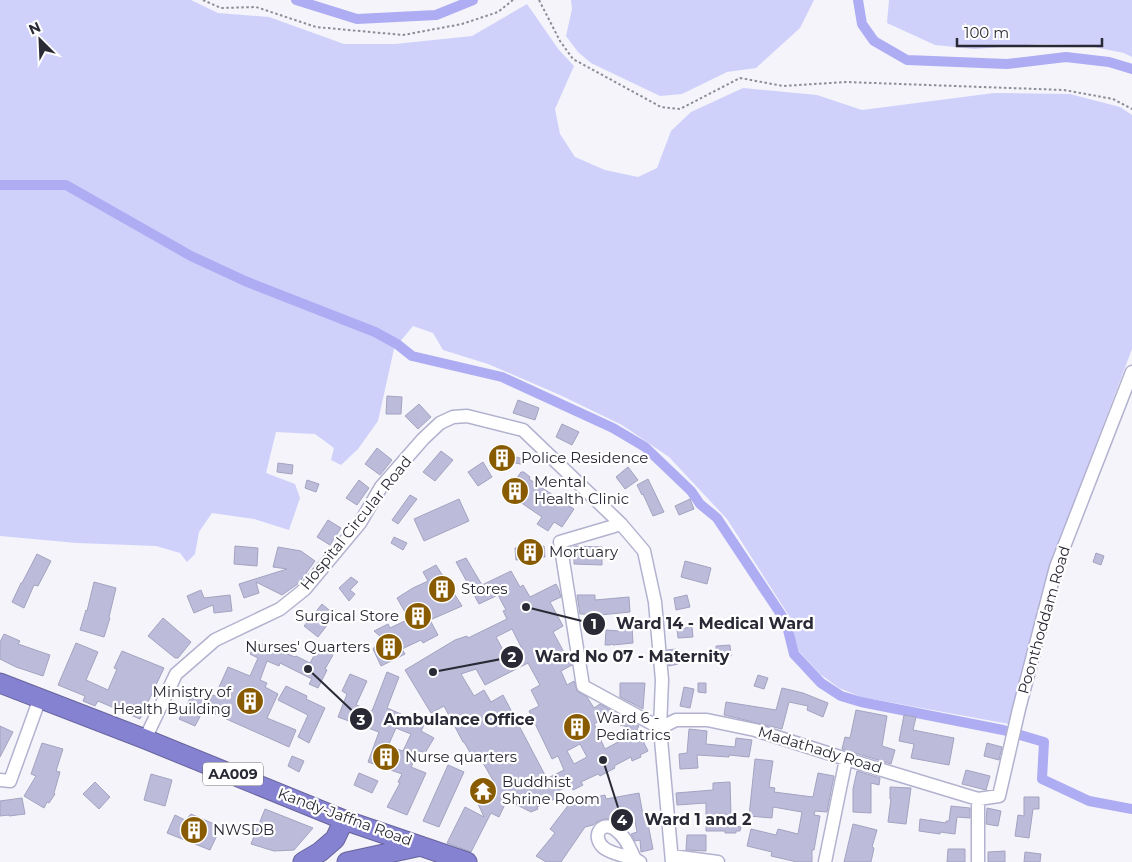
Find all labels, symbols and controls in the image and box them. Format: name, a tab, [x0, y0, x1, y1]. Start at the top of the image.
north arrow	[15, 15, 65, 65]
scale bar	[957, 15, 1102, 47]
text: N	[26, 18, 44, 39]
text: 100 m	[964, 23, 1009, 42]
building icon: Police Residence	[487, 443, 517, 473]
place label: Police Residence	[521, 448, 648, 467]
street label: Hospital Circular Road	[296, 452, 415, 593]
place label: Mental Health Clinic	[534, 472, 629, 508]
building icon: Mental Health Clinic	[500, 476, 530, 506]
building icon: Mortuary	[515, 537, 545, 567]
place label: Mortuary	[549, 542, 619, 561]
street label: Poonthoddam Road	[1013, 544, 1074, 696]
building icon: Stores	[427, 574, 457, 604]
place label: Stores	[461, 579, 508, 598]
building icon: Surgical Store	[403, 601, 433, 631]
place label: Surgical Store	[295, 606, 399, 625]
callout: Ward 14 - Medical Ward	[581, 608, 824, 639]
text: 1	[591, 614, 597, 633]
text: Ward 14 - Medical Ward	[616, 614, 814, 633]
building icon: Nurses' Quarters	[374, 632, 404, 662]
place label: Nurses' Quarters	[245, 637, 370, 656]
callout: Ward No 07 - Maternity	[499, 641, 739, 672]
text: 2	[508, 647, 517, 666]
text: Ward No 07 - Maternity	[535, 647, 730, 666]
place label: Ministry of Health Building	[113, 682, 232, 718]
building icon: Ministry of Health Building	[235, 686, 265, 716]
callout: Ambulance Office	[348, 704, 544, 735]
place label: Ward 6 - Pediatrics	[596, 708, 670, 744]
text: 3	[356, 710, 366, 729]
text: Ambulance Office	[382, 710, 535, 729]
building icon: Ward 6 - Pediatrics	[562, 712, 592, 742]
street label: Madathady Road	[756, 722, 884, 777]
building icon: Nurse quarters	[371, 742, 401, 772]
place label: Nurse quarters	[405, 747, 517, 766]
road number: AA009	[203, 762, 263, 786]
place label: Buddhist Shrine Room	[502, 772, 600, 808]
temple icon: Buddhist Shrine Room	[468, 776, 498, 806]
street label: Kandy-Jaffna Road	[275, 783, 415, 850]
callout: Ward 1 and 2	[610, 804, 762, 835]
text: 4	[617, 810, 628, 829]
text: Ward 1 and 2	[645, 810, 751, 829]
building icon: NWSDB	[179, 815, 209, 845]
place label: NWSDB	[213, 820, 274, 839]

